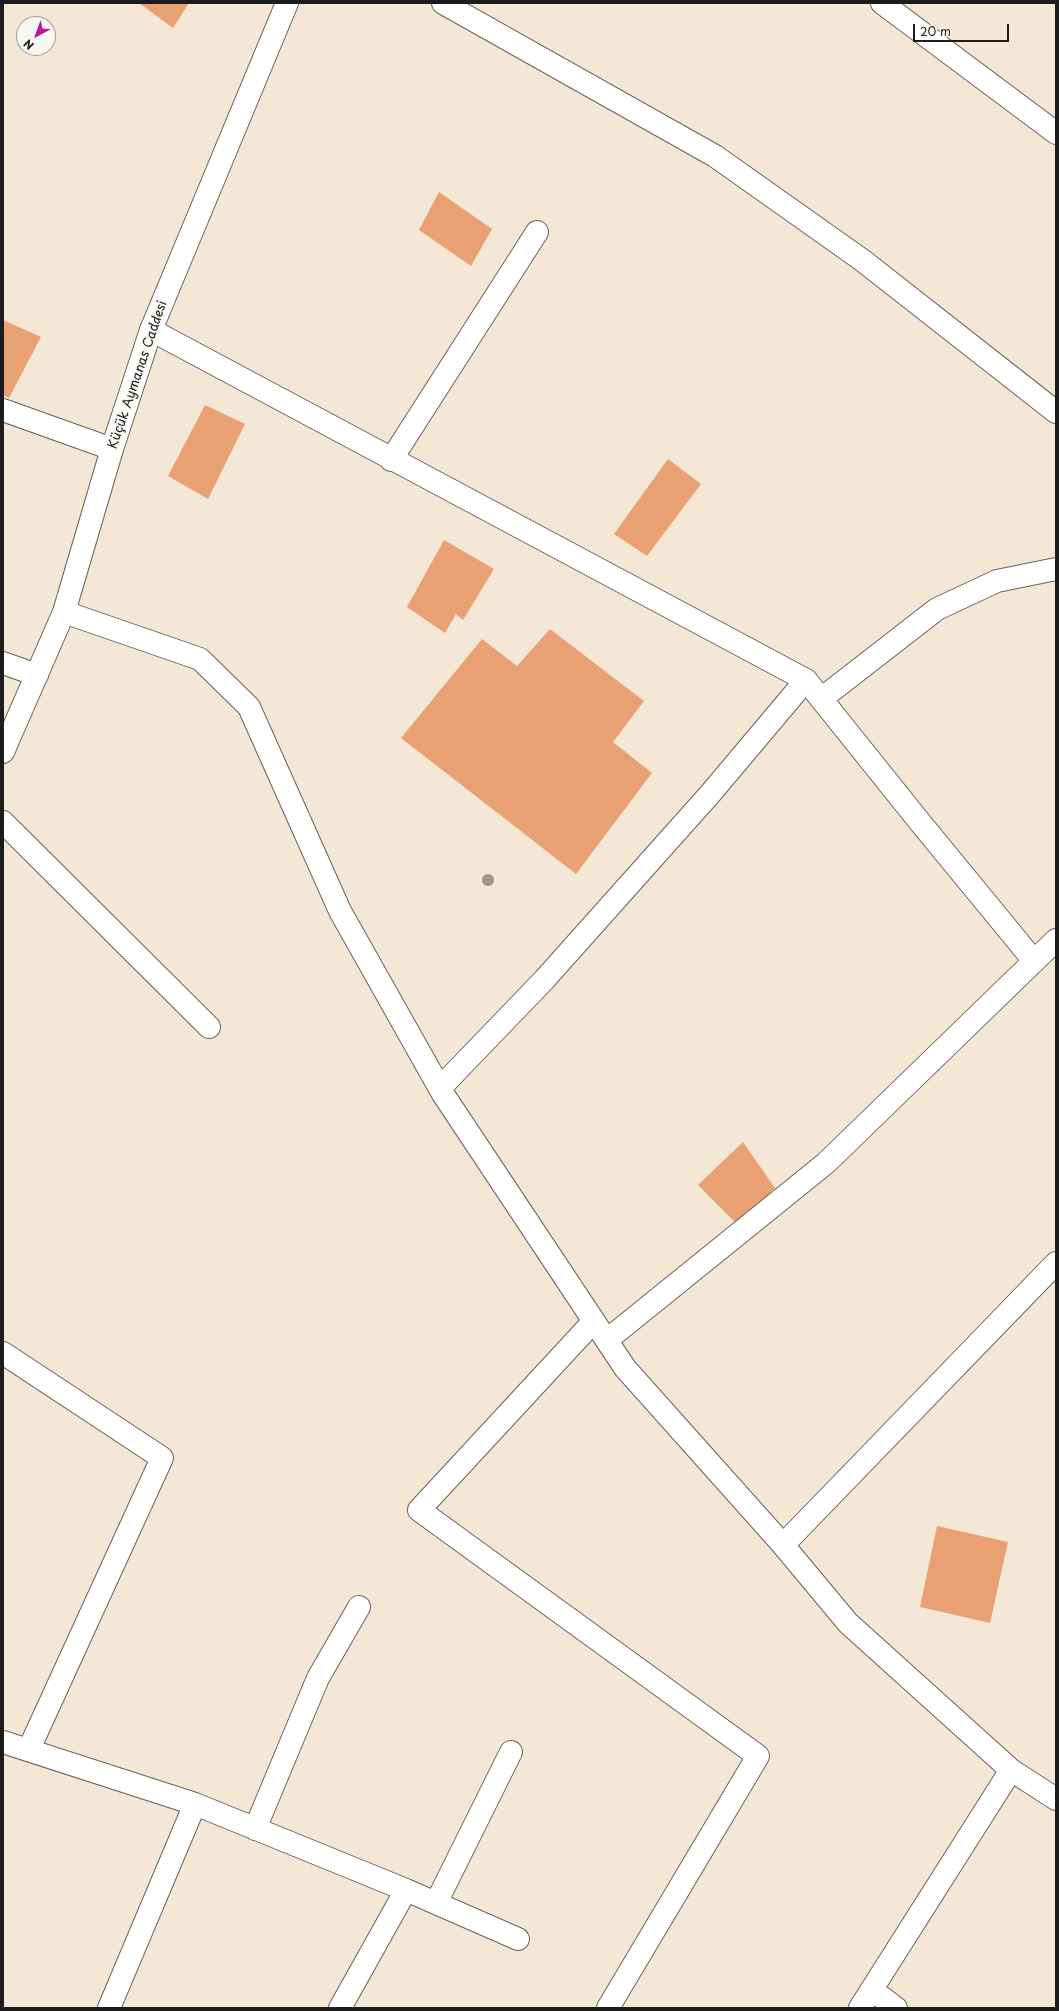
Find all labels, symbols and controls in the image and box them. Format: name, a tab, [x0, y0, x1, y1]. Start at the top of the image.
north arrow	[16, 16, 56, 56]
scale bar	[915, 16, 1011, 42]
text: 20 m	[920, 22, 951, 40]
text: N	[20, 35, 37, 54]
street label: Küçük Aymanas Caddesi	[105, 299, 171, 451]

